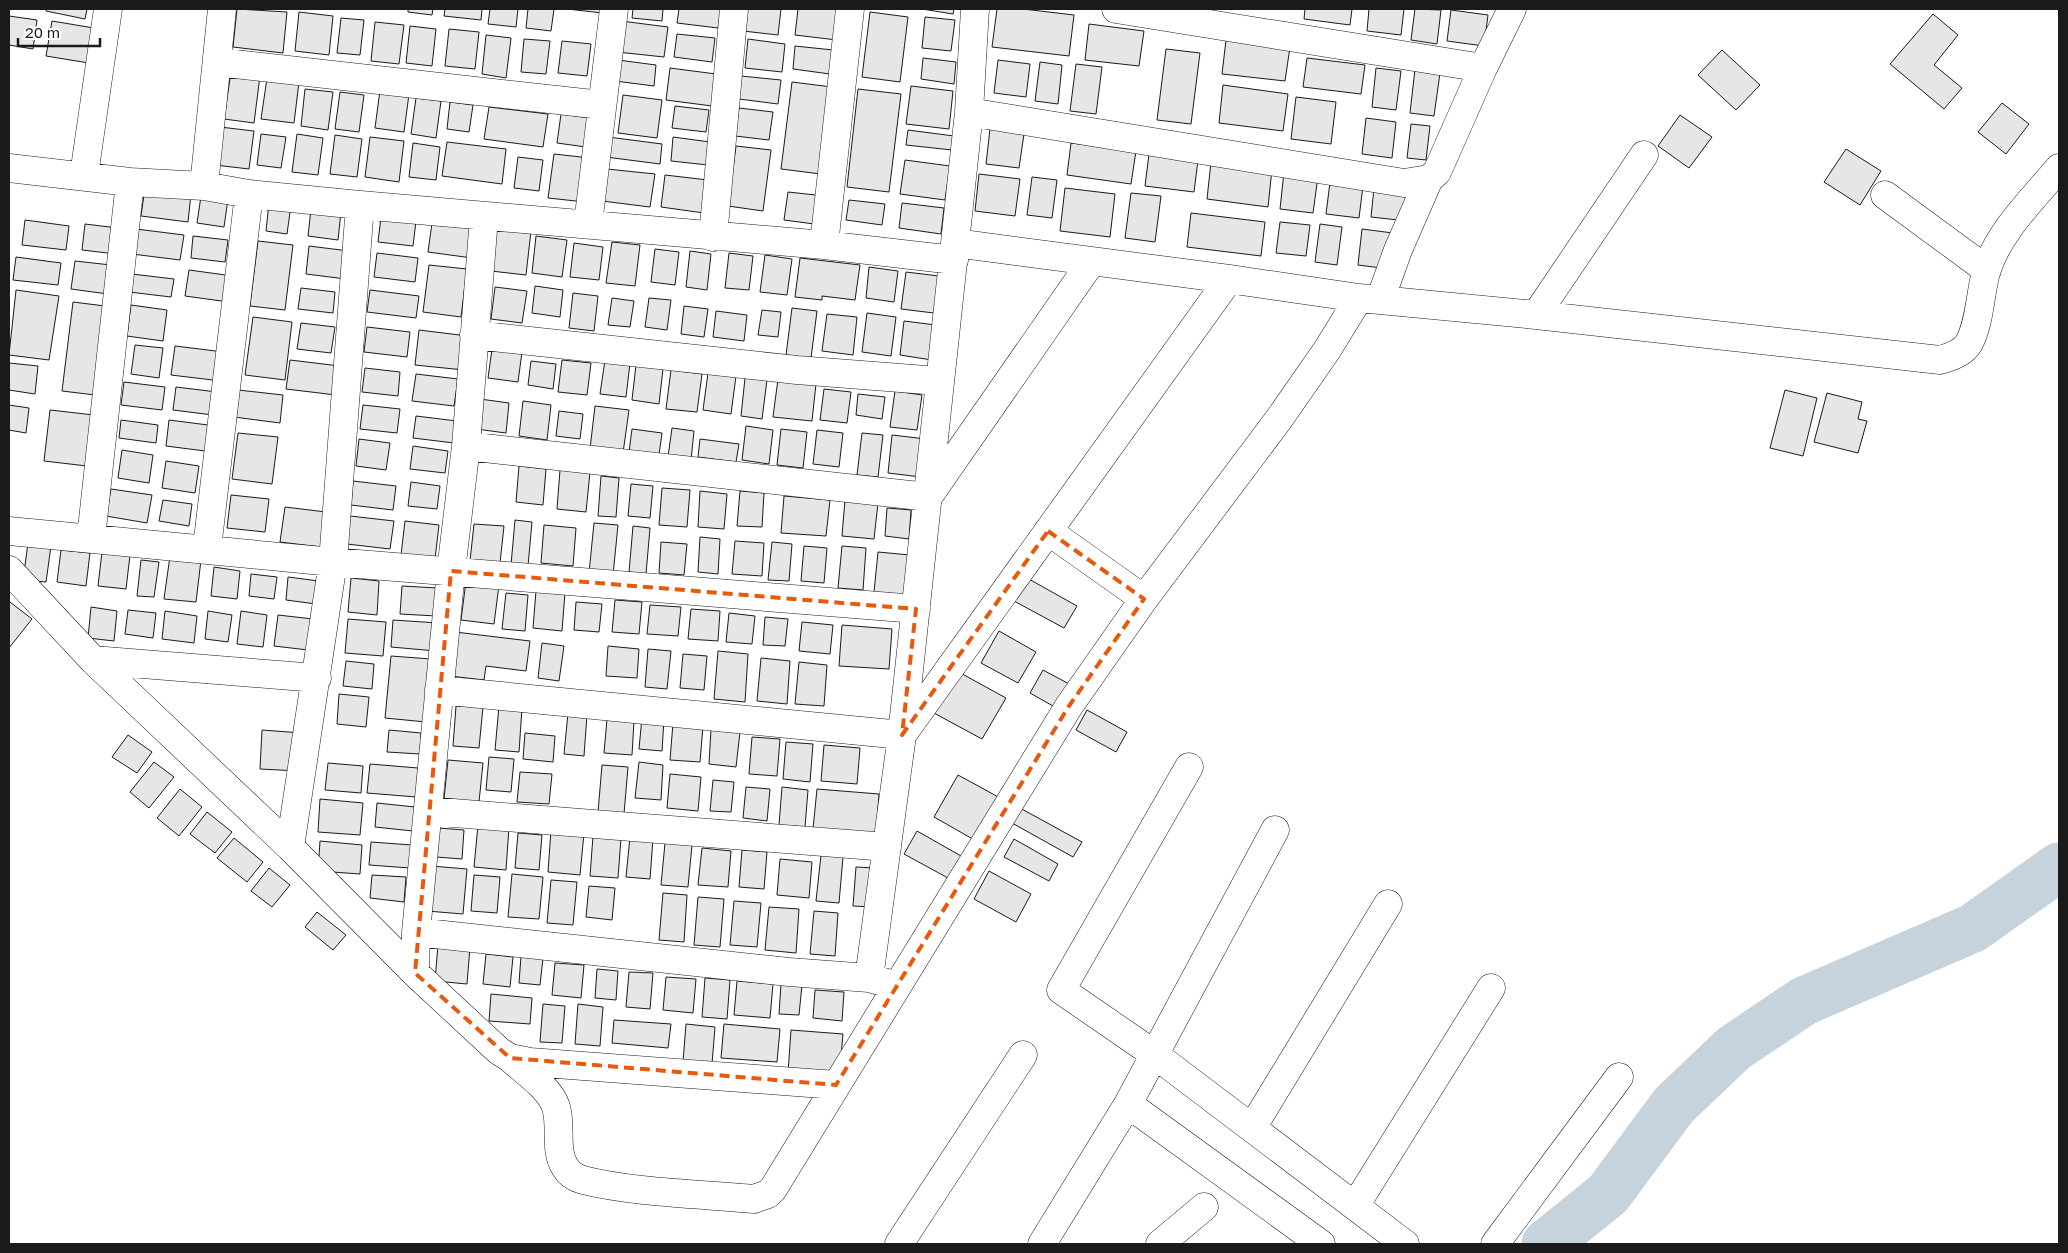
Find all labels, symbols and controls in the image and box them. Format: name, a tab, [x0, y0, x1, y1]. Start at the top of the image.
scale bar	[18, 15, 100, 47]
text: 20 m	[25, 23, 60, 41]

